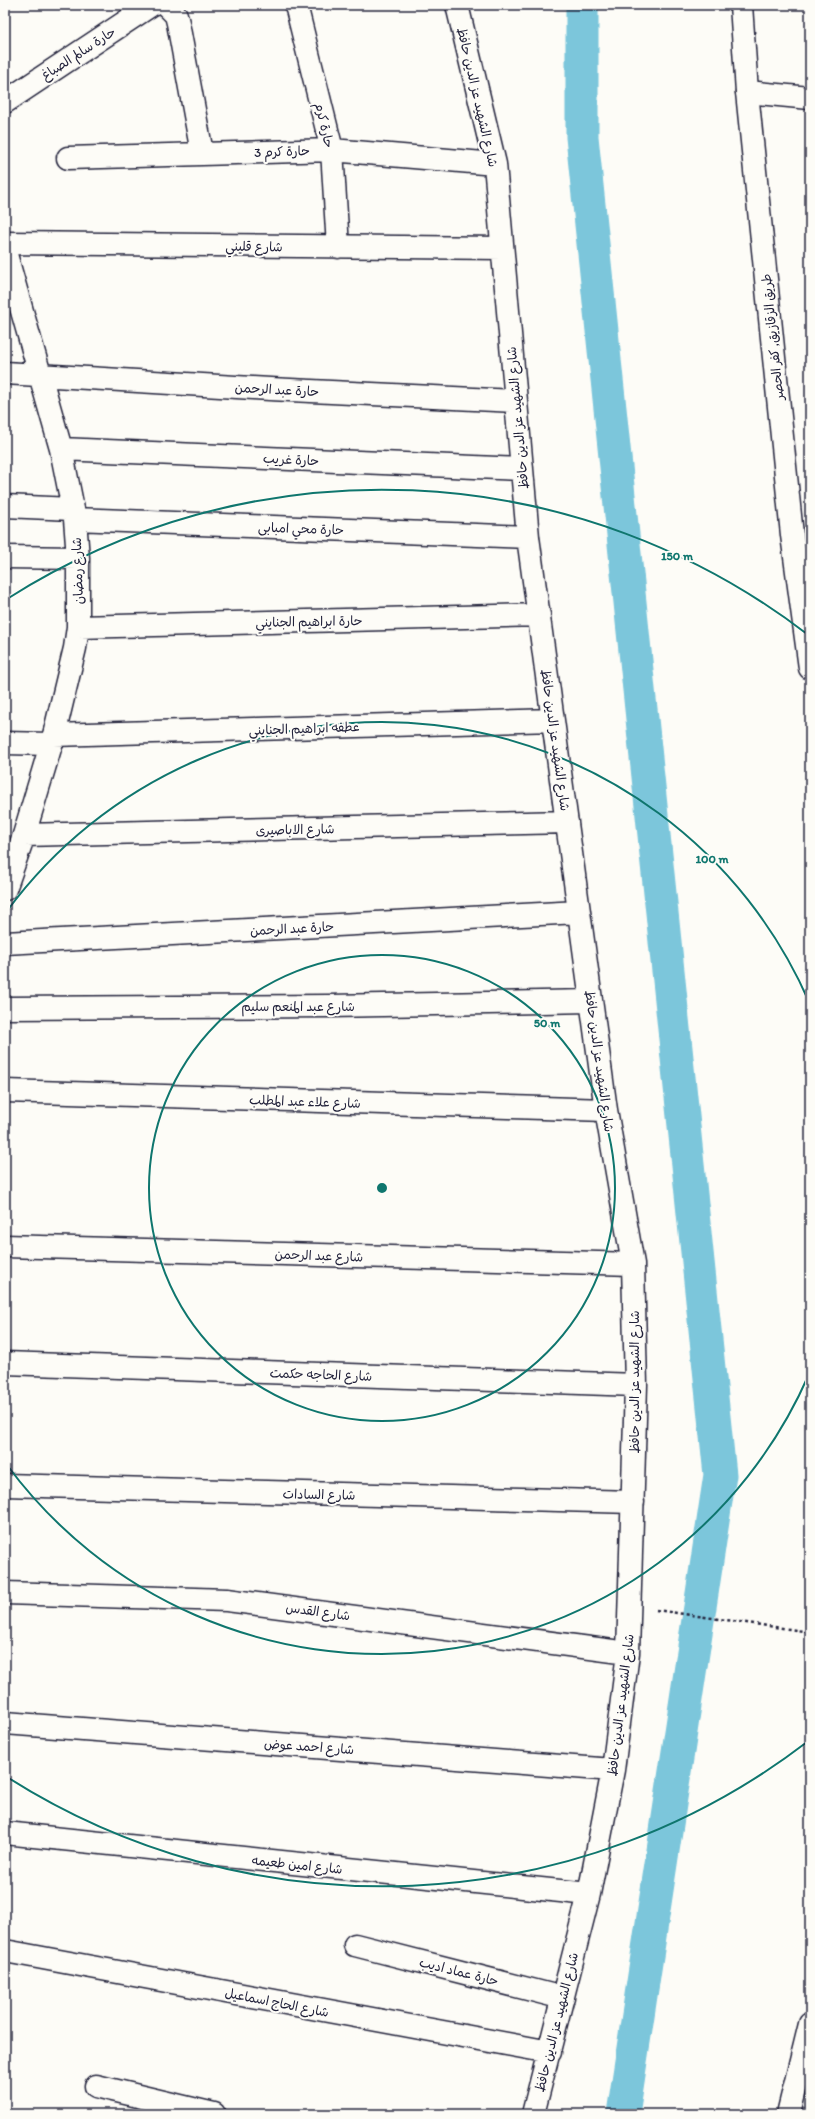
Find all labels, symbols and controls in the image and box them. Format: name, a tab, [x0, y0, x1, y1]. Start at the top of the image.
street label: حارة سالم الصباغ	[38, 24, 120, 86]
street label: شارع الشهيد عز الدين حافظ	[452, 26, 501, 169]
street label: حارة كرم	[309, 101, 337, 150]
street label: حارة كرم 3	[254, 143, 310, 163]
street label: شارع قليني	[225, 238, 283, 258]
street label: طريق الزقازيق, كفر الحصر	[758, 273, 788, 402]
street label: شارع الشهيد عز الدين حافظ	[504, 346, 533, 490]
street label: حارة عبد الرحمن	[234, 380, 320, 400]
street label: حارة غريب	[262, 451, 320, 469]
street label: حارة محي امبابى	[258, 520, 344, 541]
street label: شارع رمضان	[69, 537, 88, 605]
text: 150 m	[661, 549, 694, 563]
street label: حارة ابراهيم الجنايني	[255, 613, 363, 634]
street label: شارع الشهيد عز الدين حافظ	[536, 668, 573, 812]
street label: عطفه ابراهيم الجنايني	[248, 719, 360, 742]
street label: شارع الاباصيرى	[256, 821, 335, 840]
text: 100 m	[695, 852, 729, 866]
street label: حارة عبد الرحمن	[249, 919, 335, 939]
street label: شارع الشهيد عز الدين حافظ	[580, 989, 617, 1133]
street label: شارع عبد المنعم سليم	[241, 999, 355, 1017]
text: 50 m	[534, 1016, 561, 1030]
street label: شارع علاء عبد المطلب	[249, 1092, 361, 1113]
centre of rings	[375, 1181, 389, 1195]
street label: شارع عبد الرحمن	[274, 1246, 364, 1267]
street label: شارع الشهيد عز الدين حافظ	[627, 1310, 644, 1454]
street label: شارع الحاجه حكمت	[269, 1365, 373, 1386]
street label: شارع السادات	[282, 1486, 356, 1505]
street label: شارع القدس	[284, 1600, 351, 1625]
street label: شارع الشهيد عز الدين حافظ	[604, 1633, 639, 1777]
street label: شارع احمد عوض	[263, 1736, 354, 1759]
street label: شارع امين طعيمه	[250, 1852, 343, 1879]
street label: شارع الشهيد عز الدين حافظ	[532, 1951, 583, 2094]
street label: حارة عماد اديب	[417, 1954, 500, 1990]
street label: شارع الحاج اسماعيل	[223, 1985, 330, 2022]

